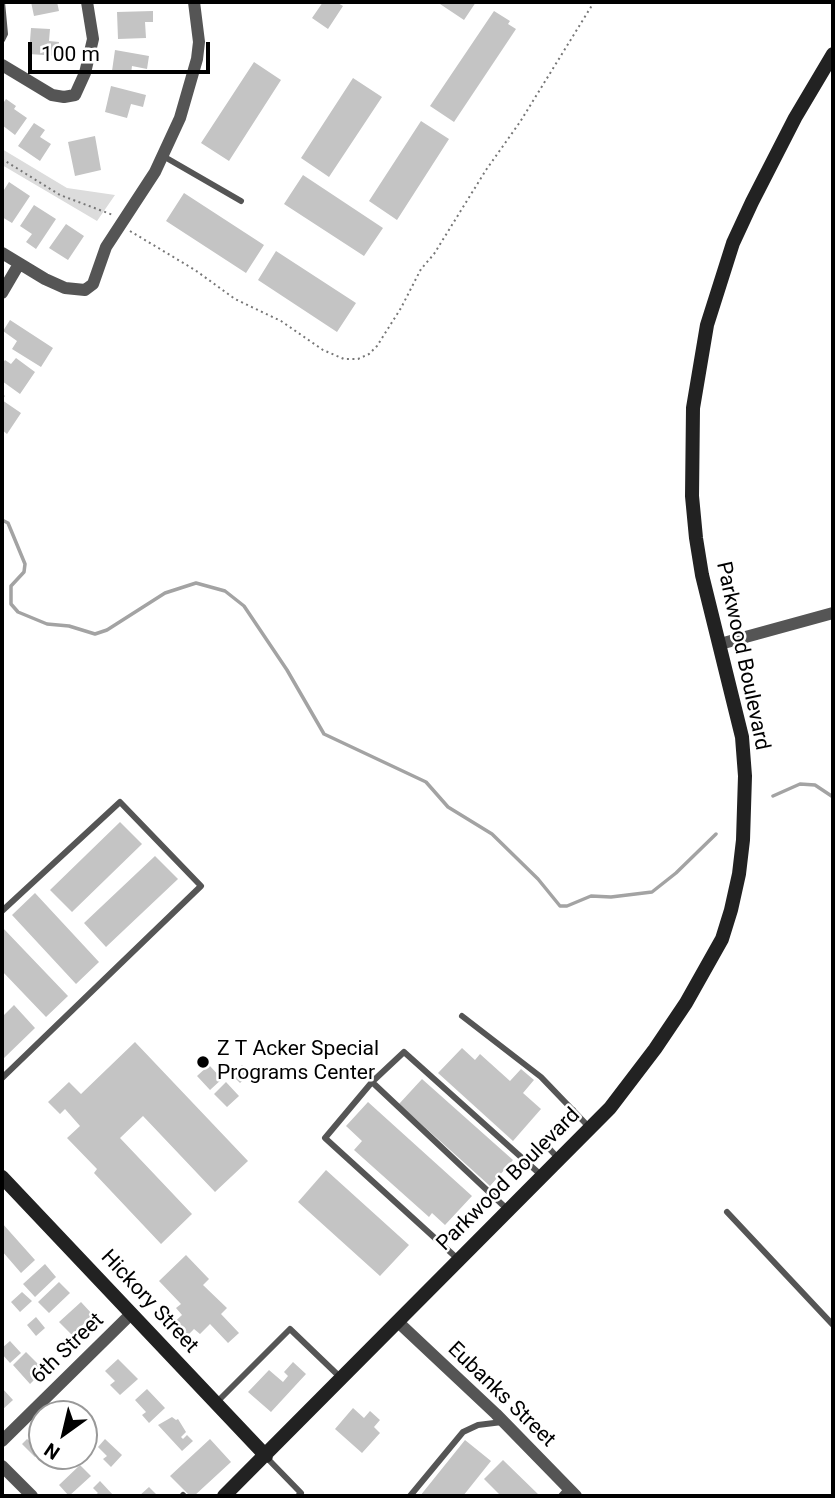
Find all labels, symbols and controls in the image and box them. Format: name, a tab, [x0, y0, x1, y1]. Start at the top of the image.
scale bar	[32, 28, 214, 72]
text: 100 m	[41, 42, 100, 66]
street label: Parkwood Boulevard	[710, 559, 774, 753]
place label: Z T Acker Special Programs Center	[217, 1037, 379, 1087]
marker: Z T Acker Special Programs Center	[195, 1054, 211, 1070]
street label: Parkwood Boulevard	[432, 1103, 586, 1257]
street label: Hickory Street	[95, 1245, 203, 1359]
street label: 6th Street	[27, 1308, 109, 1390]
street label: Eubanks Street	[442, 1337, 560, 1453]
north arrow	[28, 1400, 98, 1470]
text: N	[40, 1438, 64, 1464]

